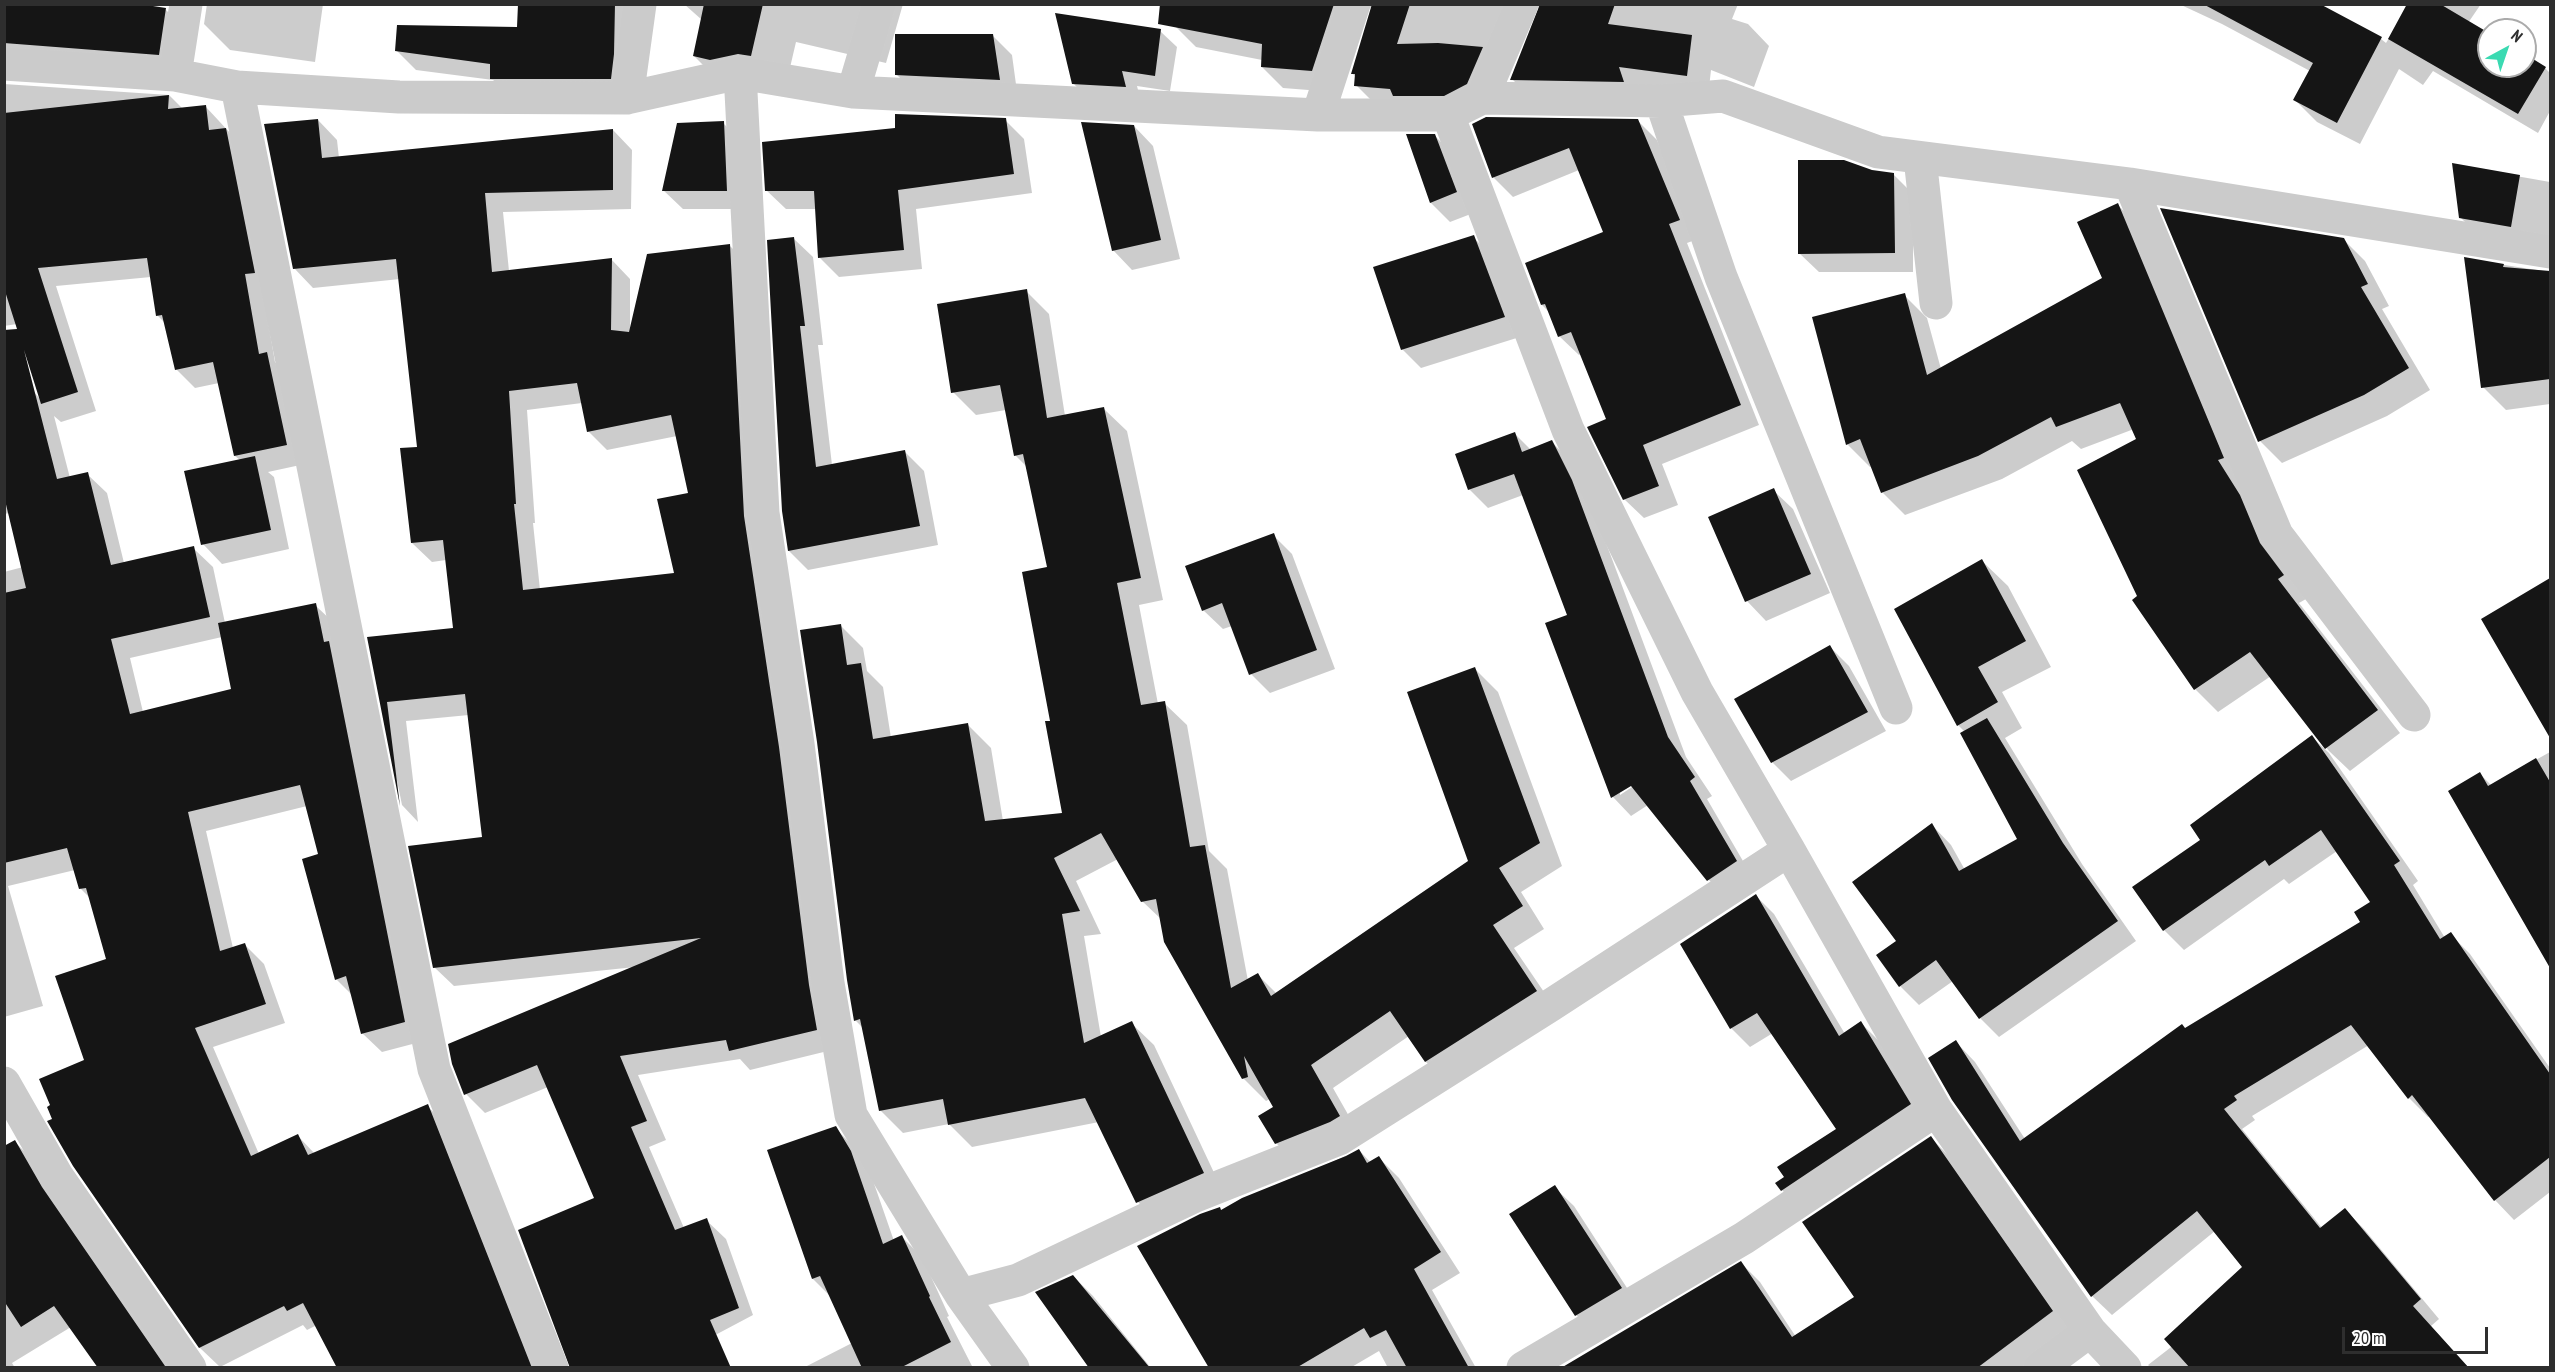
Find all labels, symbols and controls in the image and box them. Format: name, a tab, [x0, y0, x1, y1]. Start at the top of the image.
north arrow	[2477, 18, 2537, 78]
text: N	[2508, 25, 2527, 46]
scale bar	[2345, 1315, 2490, 1353]
text: 20 m	[2353, 1326, 2385, 1349]

